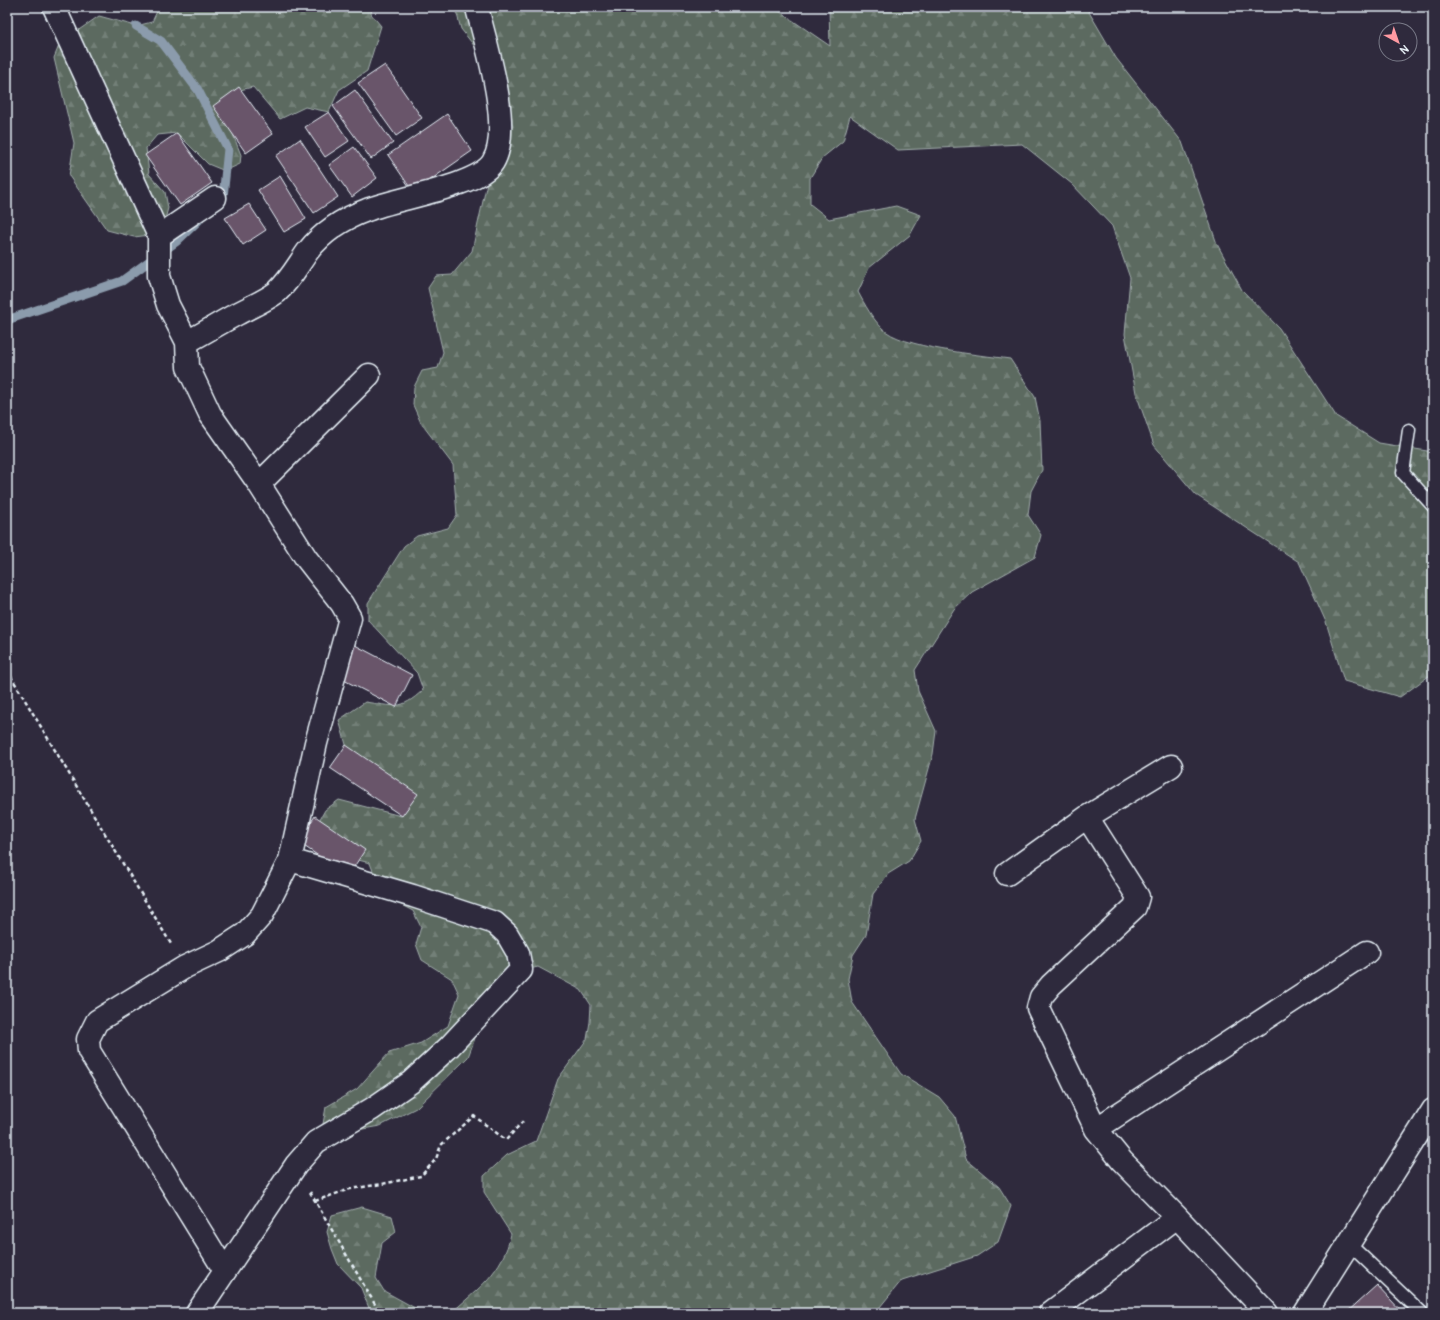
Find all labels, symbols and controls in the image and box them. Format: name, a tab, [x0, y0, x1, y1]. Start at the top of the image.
north arrow	[1378, 22, 1418, 62]
text: N	[1397, 42, 1411, 57]

